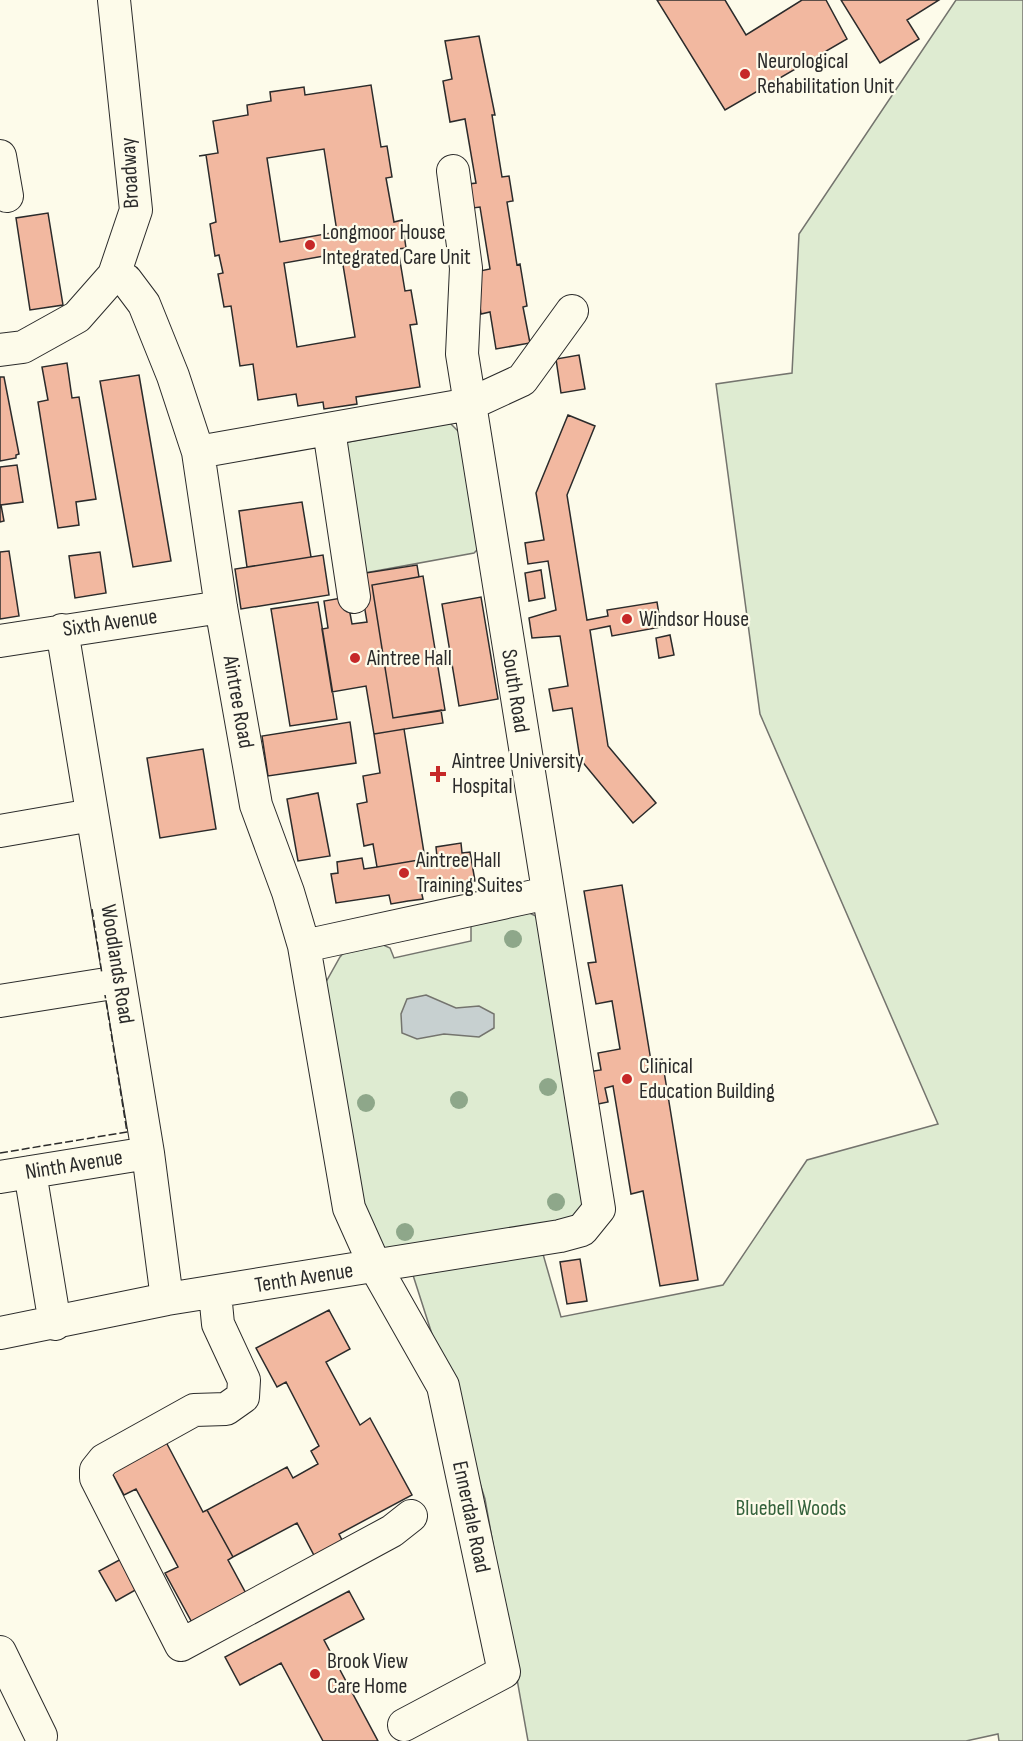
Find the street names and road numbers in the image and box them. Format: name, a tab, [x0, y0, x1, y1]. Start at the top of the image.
street label: Broadway	[115, 136, 145, 209]
street label: Sixth Avenue	[61, 603, 159, 643]
street label: South Road	[495, 647, 535, 735]
street label: Aintree Road	[216, 653, 259, 750]
street label: Woodlands Road	[94, 902, 140, 1026]
street label: Ninth Avenue	[23, 1144, 125, 1186]
street label: Tenth Avenue	[253, 1257, 355, 1299]
street label: Ennerdale Road	[446, 1459, 496, 1575]

